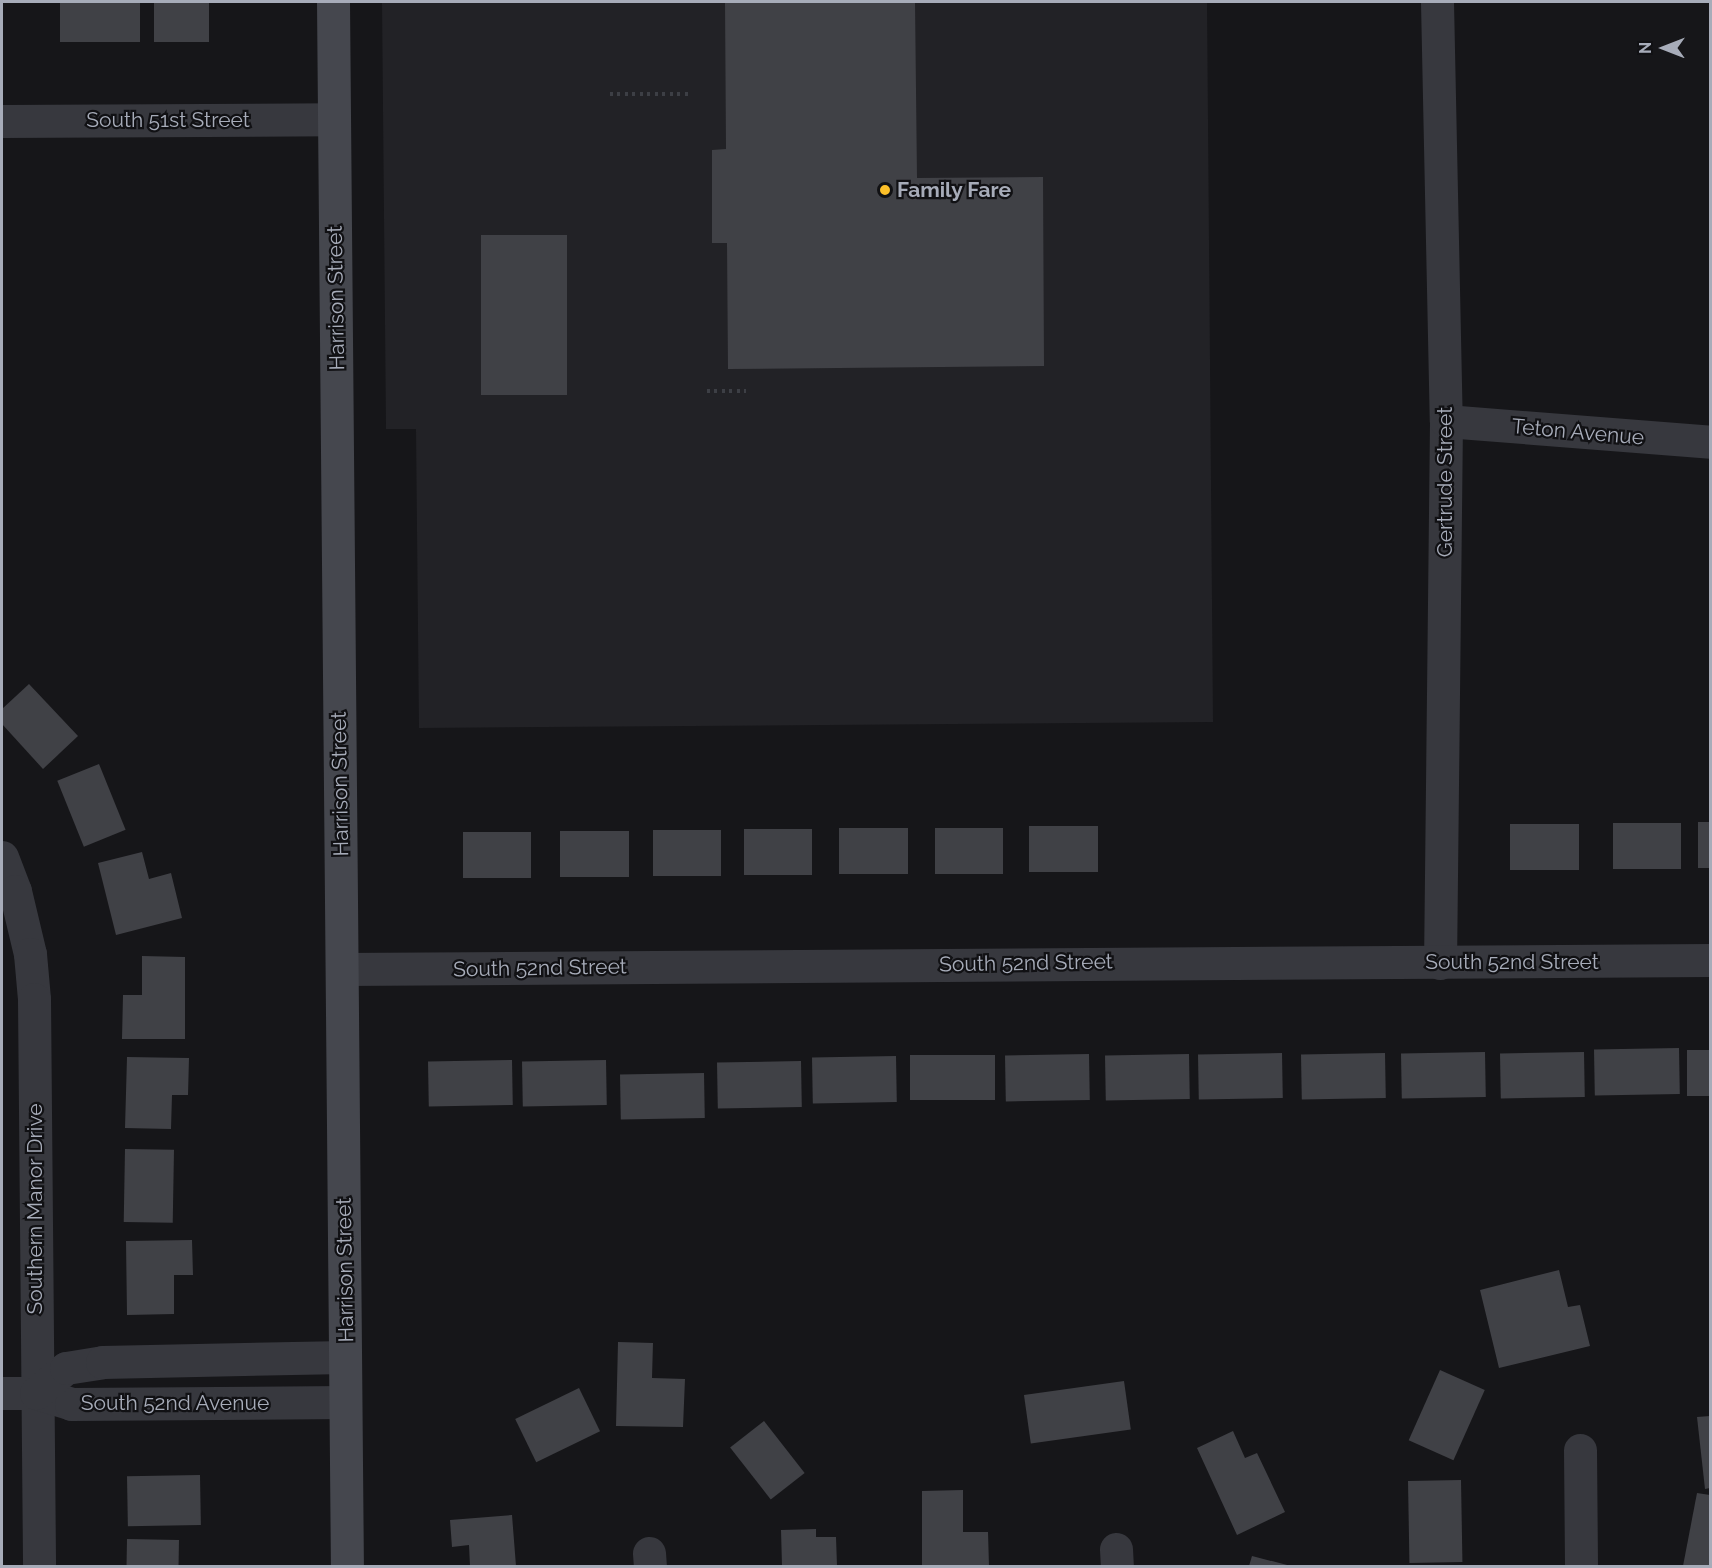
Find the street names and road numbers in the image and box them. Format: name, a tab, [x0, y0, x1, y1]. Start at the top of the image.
street label: South 51st Street	[86, 107, 250, 133]
street label: Harrison Street	[322, 225, 350, 371]
street label: Gertrude Street	[1432, 407, 1458, 557]
street label: Teton Avenue	[1510, 414, 1646, 450]
street label: Harrison Street	[326, 711, 354, 857]
street label: South 52nd Street	[939, 949, 1113, 977]
street label: South 52nd Street	[1425, 949, 1599, 975]
street label: South 52nd Street	[453, 954, 627, 982]
street label: Southern Manor Drive	[22, 1103, 48, 1315]
street label: Harrison Street	[331, 1197, 359, 1343]
street label: South 52nd Avenue	[80, 1390, 270, 1416]

